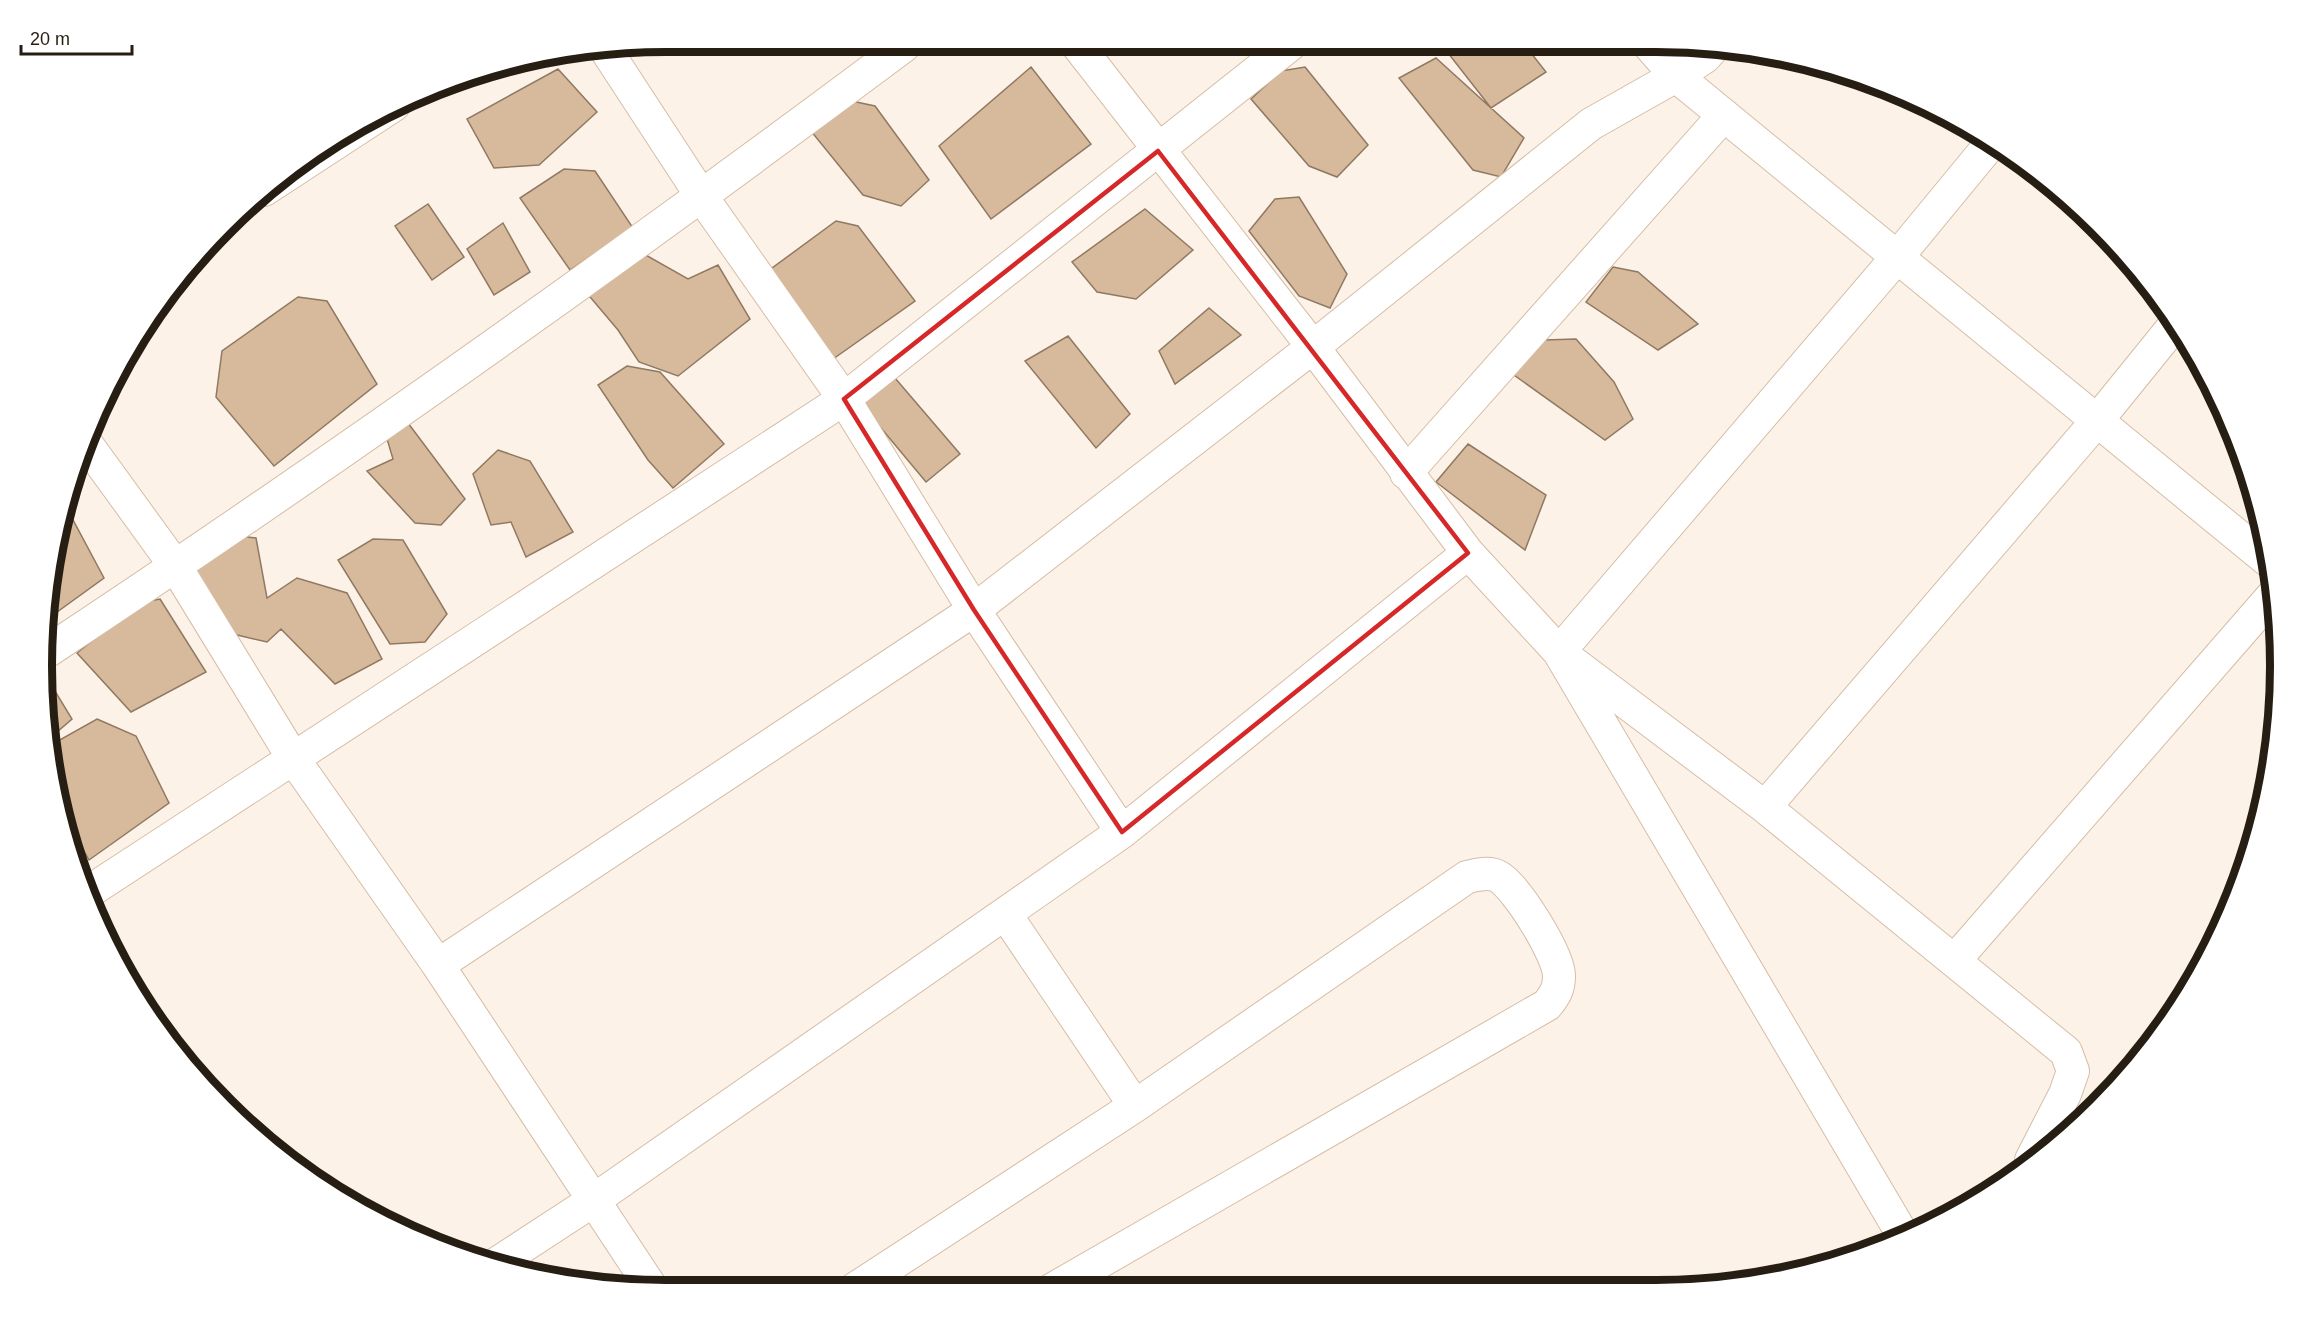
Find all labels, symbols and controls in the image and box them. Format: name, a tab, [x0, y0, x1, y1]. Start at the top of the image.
scale bar	[21, 18, 132, 56]
text: 20 m	[30, 29, 70, 49]

